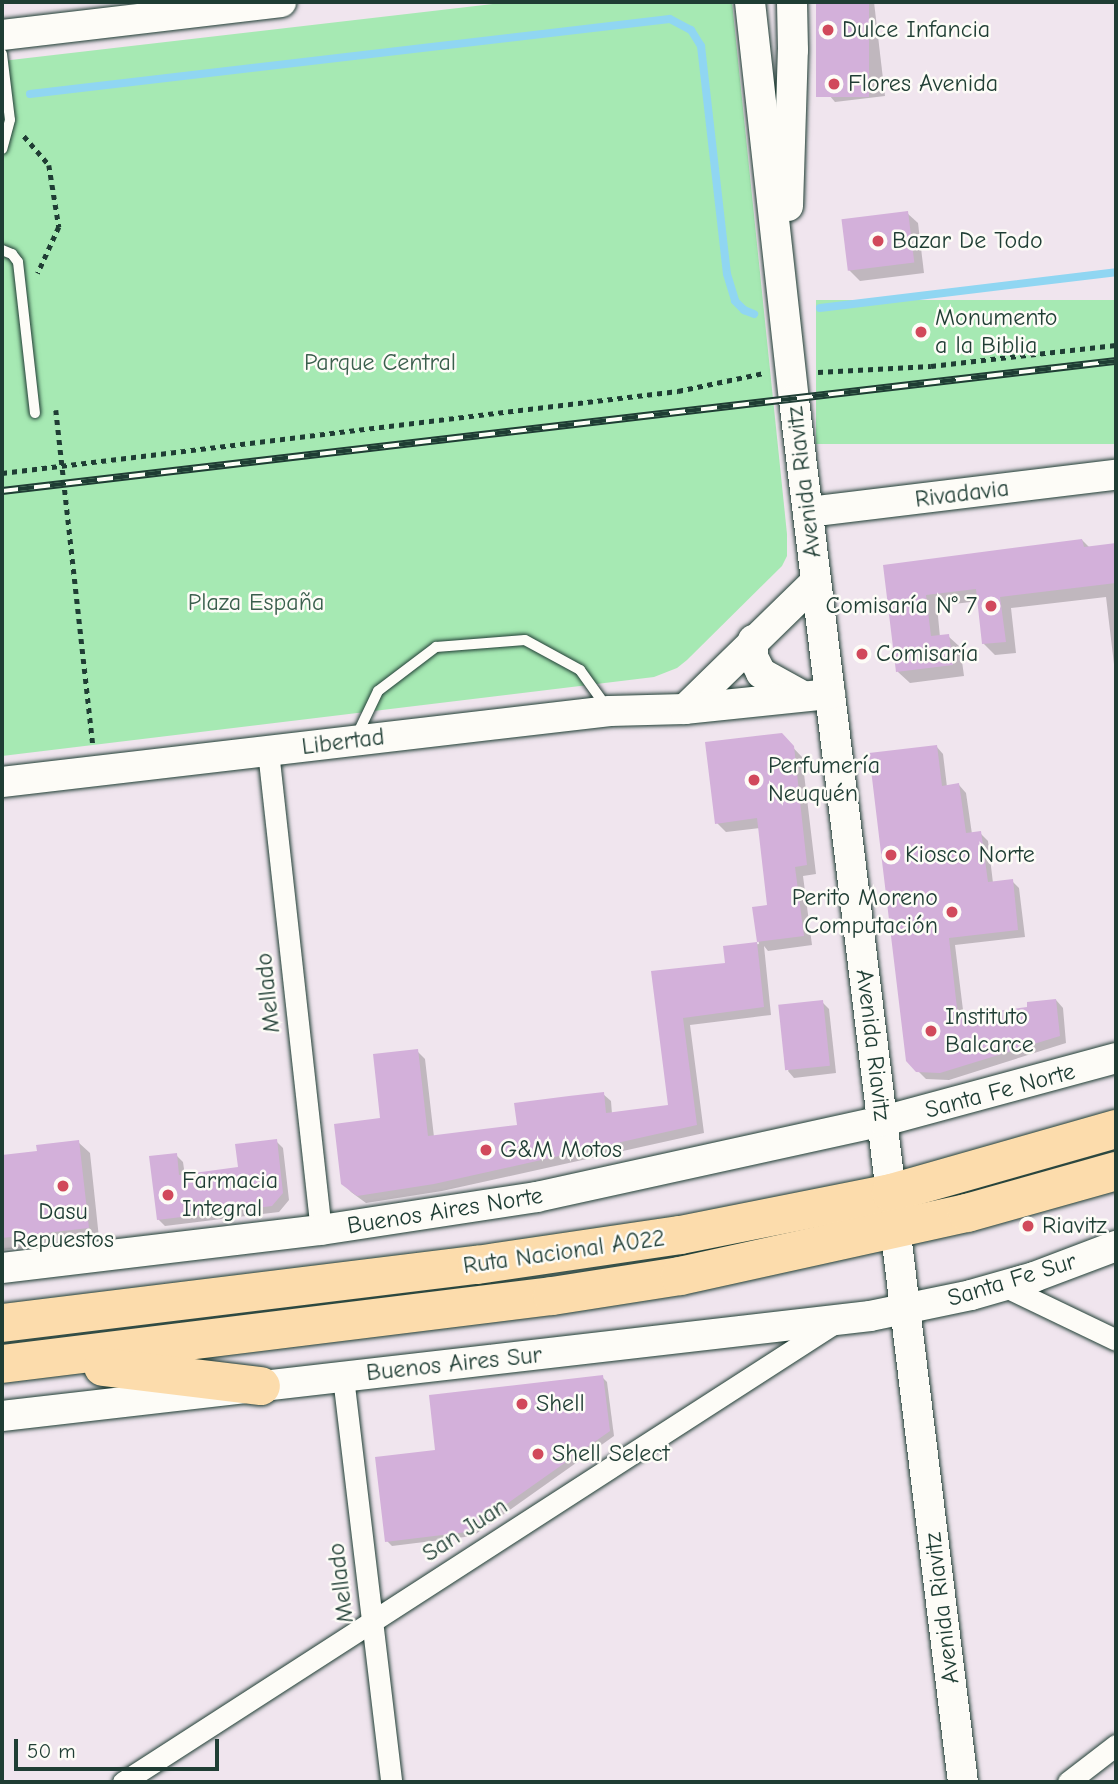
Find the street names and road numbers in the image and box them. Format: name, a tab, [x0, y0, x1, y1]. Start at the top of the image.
street label: Avenida Riavitz	[780, 405, 828, 559]
street label: Rivadavia	[913, 474, 1011, 514]
street label: Libertad	[300, 723, 386, 761]
street label: Mellado	[249, 951, 287, 1035]
street label: Avenida Riavitz	[849, 968, 897, 1122]
street label: Santa Fe Norte	[922, 1057, 1078, 1125]
street label: Buenos Aires Norte	[345, 1181, 545, 1241]
street label: Ruta Nacional A022	[461, 1224, 667, 1280]
street label: Santa Fe Sur	[944, 1247, 1080, 1313]
street label: Buenos Aires Sur	[365, 1340, 543, 1388]
street label: San Juan	[417, 1492, 513, 1568]
street label: Avenida Riavitz	[918, 1531, 966, 1685]
street label: Mellado	[322, 1541, 360, 1625]

